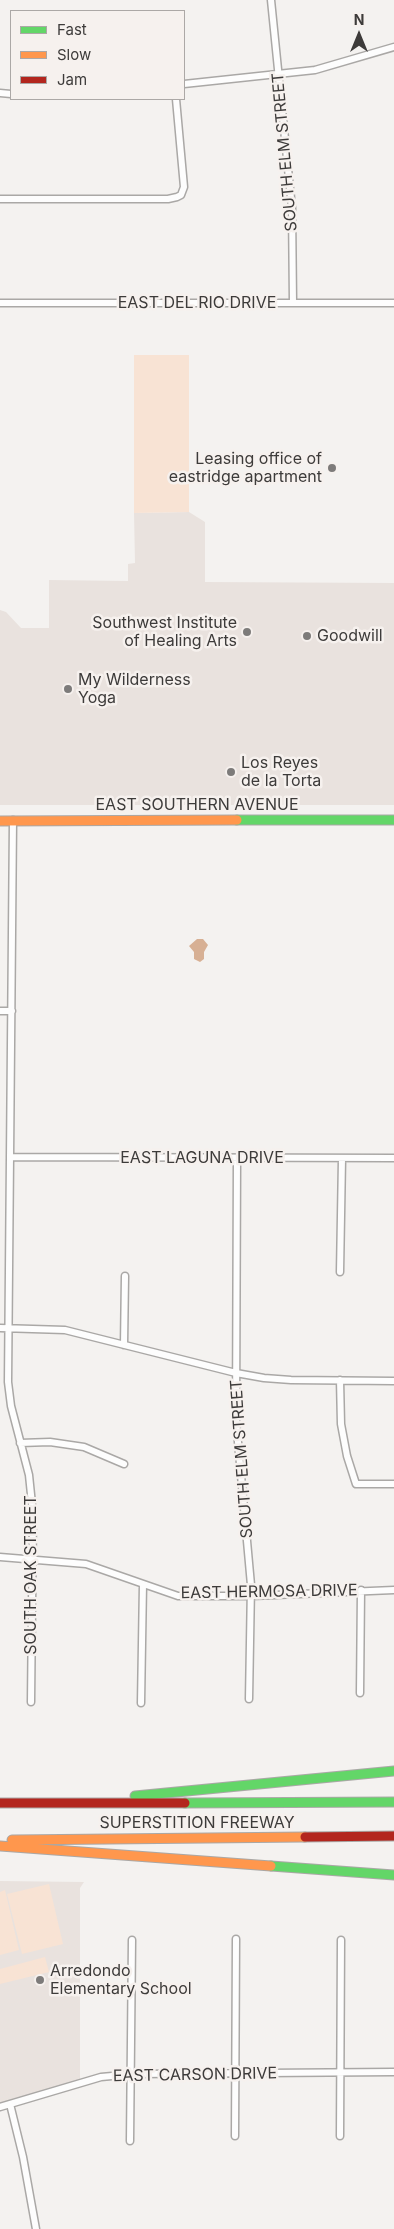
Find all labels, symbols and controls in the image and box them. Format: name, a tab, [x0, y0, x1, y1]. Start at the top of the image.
legend	[10, 10, 185, 100]
north arrow	[334, 10, 384, 60]
text: N	[354, 11, 364, 28]
text: Fast	[57, 20, 87, 39]
text: Slow	[57, 45, 91, 64]
text: Jam	[57, 70, 87, 89]
street label: SOUTH ELM STREET	[268, 72, 302, 232]
street label: EAST DEL RIO DRIVE	[118, 293, 276, 313]
place label: Leasing office of eastridge apartment	[169, 449, 322, 487]
marker: Leasing office of eastridge apartment	[326, 462, 338, 474]
place label: Southwest Institute of Healing Arts	[92, 613, 237, 651]
marker: Southwest Institute of Healing Arts	[241, 626, 253, 638]
place label: Goodwill	[317, 626, 383, 646]
marker: Goodwill	[301, 630, 313, 642]
place label: My Wilderness Yoga	[78, 670, 191, 708]
marker: My Wilderness Yoga	[62, 683, 74, 695]
place label: Los Reyes de la Torta	[241, 753, 321, 791]
marker: Los Reyes de la Torta	[225, 766, 237, 778]
street label: EAST SOUTHERN AVENUE	[95, 795, 299, 815]
street label: EAST LAGUNA DRIVE	[120, 1148, 284, 1168]
street label: SOUTH ELM STREET	[227, 1379, 257, 1539]
street label: SOUTH OAK STREET	[21, 1495, 41, 1655]
street label: EAST HERMOSA DRIVE	[180, 1581, 358, 1603]
street label: SUPERSTITION FREEWAY	[99, 1813, 295, 1833]
place label: Arredondo Elementary School	[50, 1961, 192, 1999]
marker: Arredondo Elementary School	[34, 1974, 46, 1986]
street label: EAST CARSON DRIVE	[113, 2064, 277, 2086]

